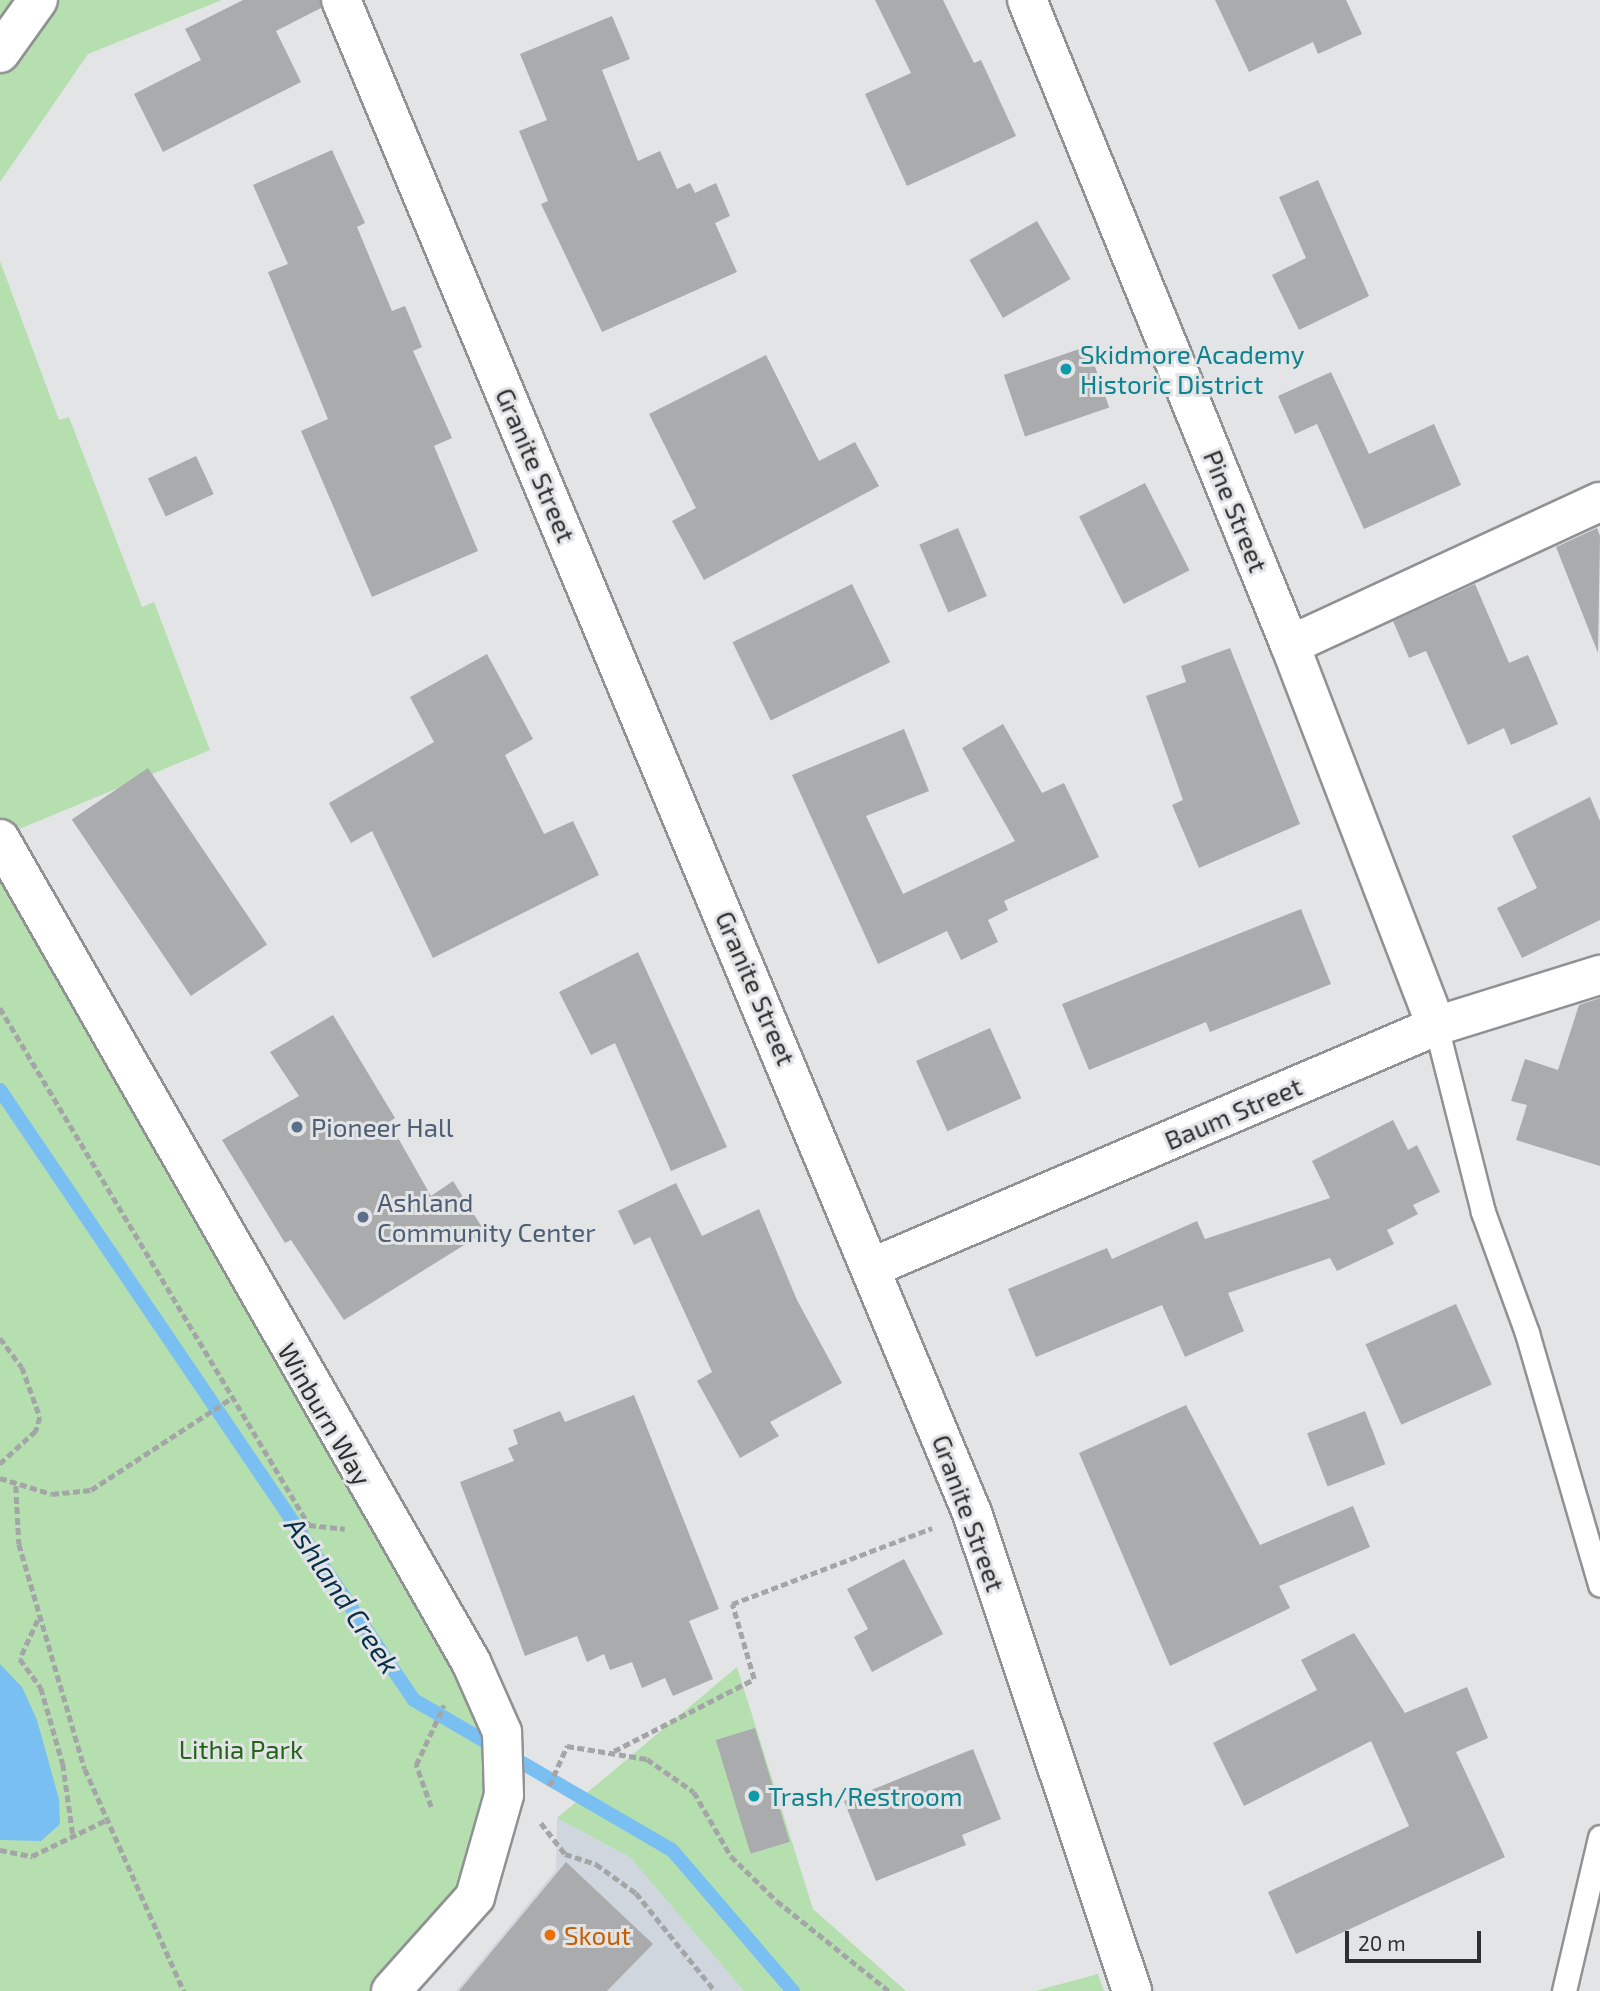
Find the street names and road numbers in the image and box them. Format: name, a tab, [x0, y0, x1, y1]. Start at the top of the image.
street label: Granite Street	[490, 383, 582, 547]
street label: Pine Street	[1197, 445, 1275, 577]
street label: Granite Street	[710, 906, 802, 1070]
street label: Baum Street	[1160, 1070, 1306, 1156]
street label: Winburn Way	[272, 1337, 378, 1491]
street label: Granite Street	[926, 1430, 1012, 1596]

